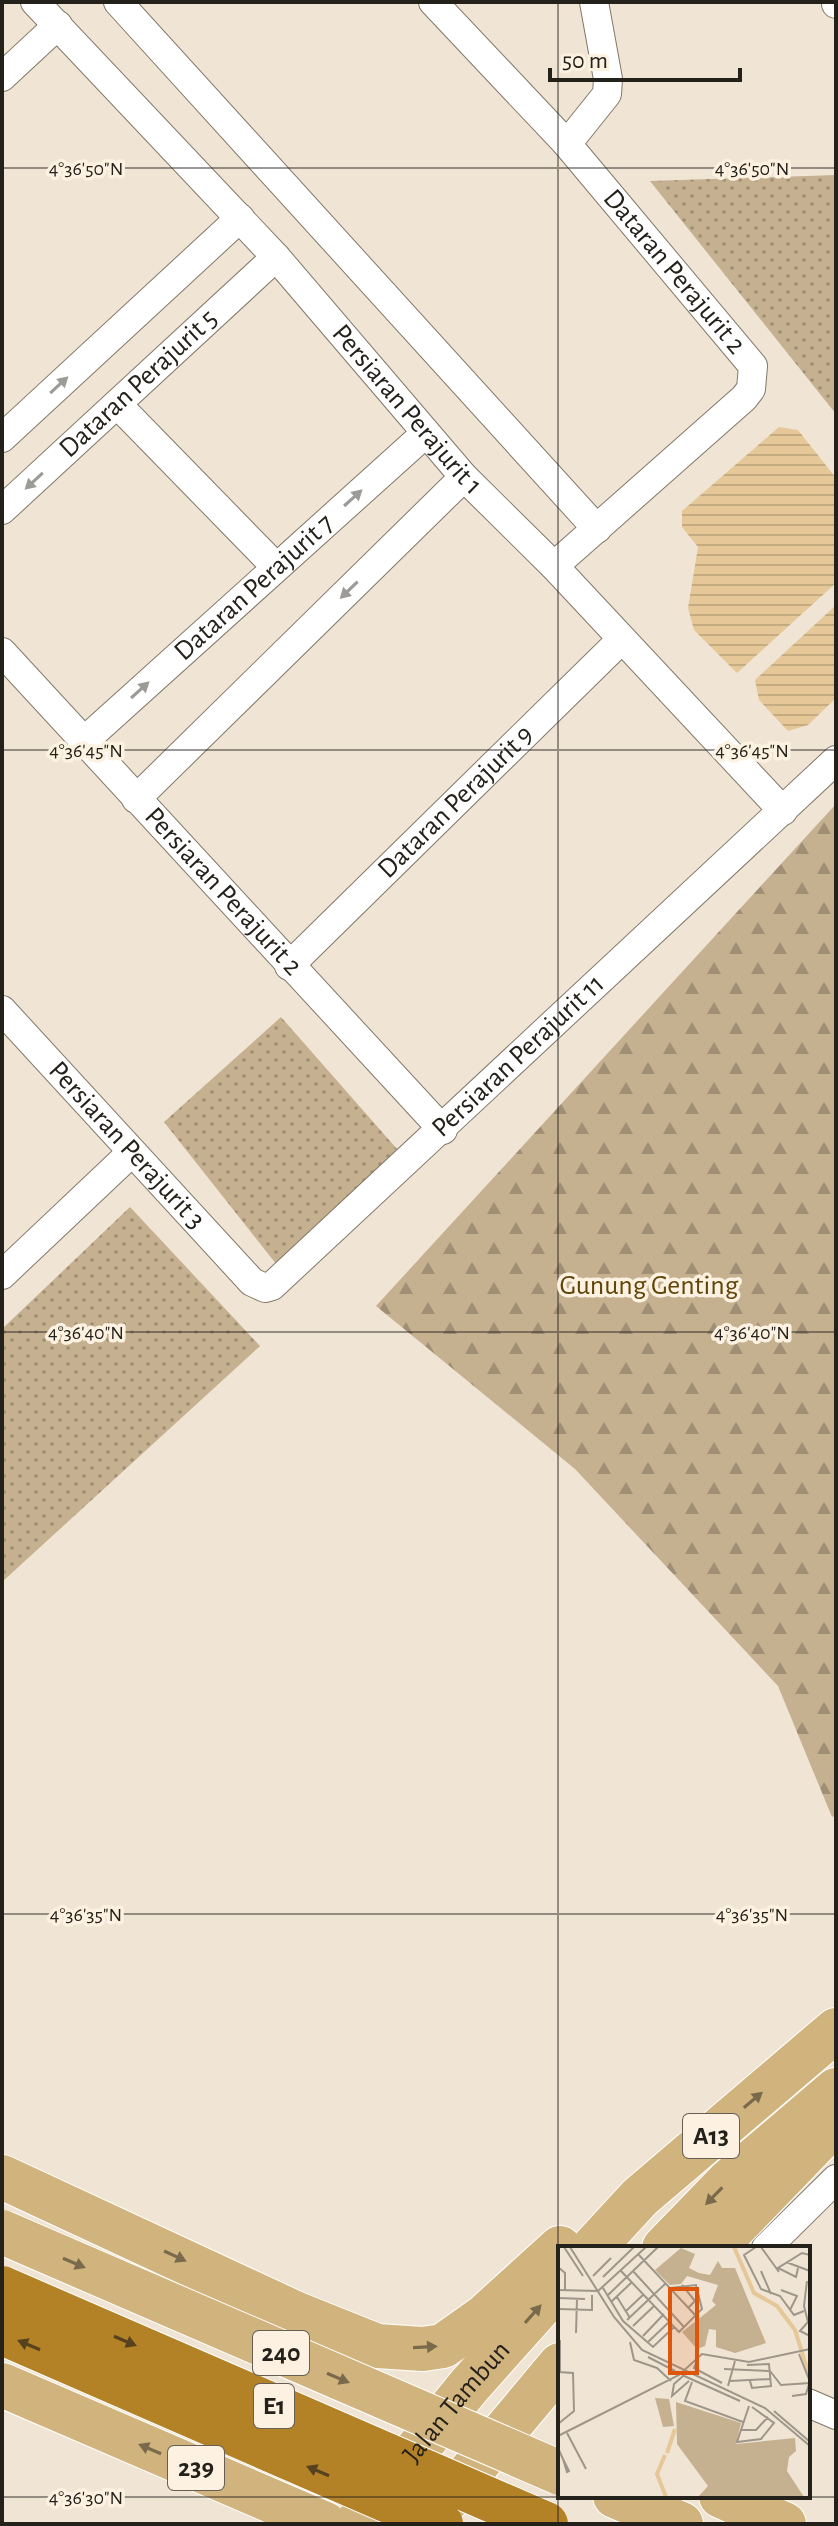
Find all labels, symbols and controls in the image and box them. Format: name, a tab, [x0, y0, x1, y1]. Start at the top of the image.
scale bar	[550, 32, 740, 82]
text: 50 m	[562, 49, 608, 73]
text: 4°36'50"N	[49, 159, 123, 179]
text: 4°36'50"N	[715, 159, 789, 179]
street label: Dataran Perajurit 2	[598, 184, 751, 359]
street label: Dataran Perajurit 5	[54, 304, 223, 463]
street label: Persiaran Perajurit 1	[326, 319, 487, 500]
one-way arrow	[50, 377, 69, 395]
one-way arrow	[25, 471, 44, 489]
one-way arrow	[344, 489, 363, 507]
street label: Dataran Perajurit 7	[169, 509, 339, 666]
one-way arrow	[340, 580, 359, 599]
one-way arrow	[130, 682, 149, 700]
street label: Dataran Perajurit 9	[373, 720, 539, 884]
text: 4°36'45"N	[49, 741, 123, 761]
text: 4°36'45"N	[715, 741, 789, 761]
street label: Persiaran Perajurit 2	[139, 802, 307, 981]
street label: Persiaran Perajurit 11	[427, 970, 610, 1143]
street label: Persiaran Perajurit 3	[43, 1056, 210, 1234]
park label: Gunung Genting	[560, 1272, 739, 1300]
text: 4°36'40"N	[48, 1323, 124, 1343]
text: 4°36'40"N	[714, 1323, 790, 1343]
text: 4°36'35"N	[50, 1905, 122, 1925]
text: 4°36'35"N	[716, 1905, 788, 1925]
one-way arrow	[742, 2092, 762, 2109]
road number: A13	[683, 2114, 739, 2158]
one-way arrow	[705, 2186, 724, 2205]
inset map	[558, 2246, 810, 2498]
one-way arrow	[163, 2249, 186, 2263]
one-way arrow	[62, 2257, 85, 2270]
one-way arrow	[524, 2304, 541, 2324]
road number: 240	[253, 2331, 309, 2375]
one-way arrow	[113, 2335, 137, 2348]
street label: Jalan Tambun	[398, 2336, 516, 2468]
one-way arrow	[17, 2338, 41, 2351]
one-way arrow	[412, 2341, 438, 2354]
one-way arrow	[326, 2371, 350, 2384]
road number: E1	[254, 2384, 294, 2428]
one-way arrow	[138, 2442, 162, 2455]
road number: 239	[168, 2446, 224, 2490]
one-way arrow	[307, 2464, 330, 2477]
text: 4°36'30"N	[49, 2488, 123, 2508]

